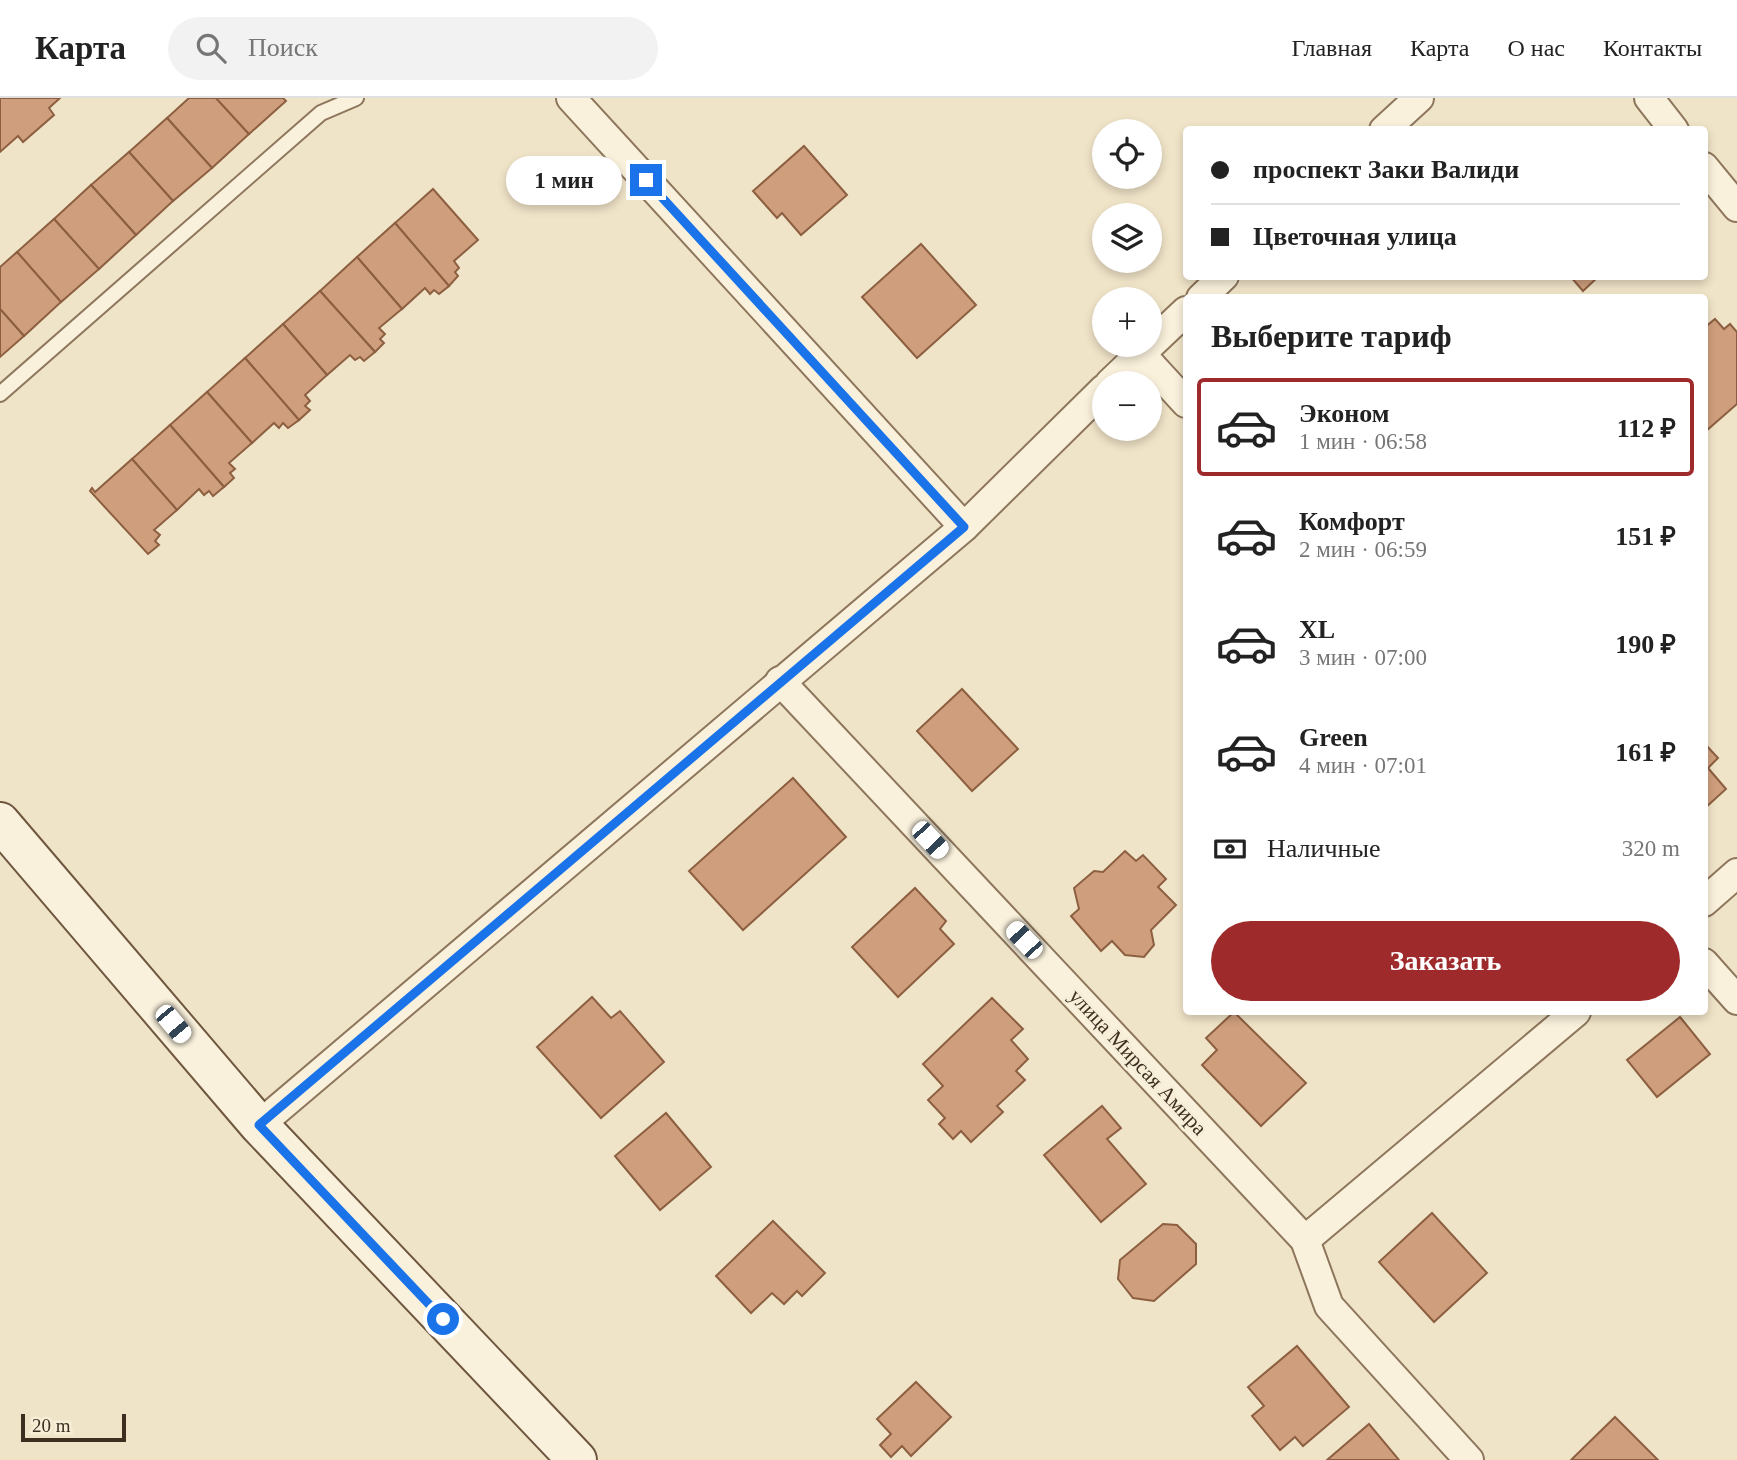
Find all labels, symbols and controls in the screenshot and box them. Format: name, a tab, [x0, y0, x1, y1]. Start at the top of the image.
search box	[168, 17, 658, 80]
icon: search	[192, 29, 230, 67]
text: Карта	[35, 30, 126, 66]
text: Поиск	[248, 33, 318, 62]
text: Главная	[1291, 35, 1372, 61]
text: Карта	[1410, 35, 1469, 61]
text: О нас	[1507, 35, 1565, 61]
text: Контакты	[1603, 35, 1702, 61]
map controls	[1092, 119, 1162, 441]
button: locate	[1092, 119, 1162, 189]
callout: 1 мин	[506, 155, 622, 204]
text: проспект Заки Валиди	[1253, 155, 1519, 184]
route end	[630, 164, 662, 196]
text: 1 мин	[534, 168, 594, 193]
button: layers	[1092, 203, 1162, 273]
text: Цветочная улица	[1253, 222, 1457, 251]
button: +	[1092, 287, 1162, 357]
text: Выберите тариф	[1211, 318, 1452, 354]
button: −	[1092, 371, 1162, 441]
icon: car	[1215, 396, 1278, 459]
text: Эконом	[1299, 399, 1389, 428]
text: 112 ₽	[1617, 414, 1676, 443]
text: 1 мин · 06:58	[1299, 429, 1427, 454]
icon: car	[1215, 504, 1278, 567]
text: Комфорт	[1299, 507, 1405, 536]
text: 151 ₽	[1615, 522, 1676, 551]
text: 2 мин · 06:59	[1299, 537, 1427, 562]
icon: car	[1215, 612, 1278, 675]
text: XL	[1299, 615, 1335, 644]
text: 190 ₽	[1615, 630, 1676, 659]
text: 3 мин · 07:00	[1299, 645, 1427, 670]
icon: car	[1215, 720, 1278, 783]
text: Green	[1299, 723, 1368, 752]
text: 161 ₽	[1615, 738, 1676, 767]
text: 4 мин · 07:01	[1299, 753, 1427, 778]
car	[908, 817, 953, 863]
icon: cash	[1211, 830, 1249, 868]
text: Наличные	[1267, 834, 1380, 863]
text: 320 m	[1622, 836, 1680, 861]
car	[1002, 917, 1047, 963]
button: Заказать	[1211, 921, 1680, 1001]
street label: улица Мирсая Амира	[1064, 984, 1212, 1140]
car	[152, 1001, 195, 1047]
route start	[427, 1303, 459, 1335]
scale bar	[21, 1411, 126, 1443]
text: 20 m	[32, 1415, 71, 1436]

